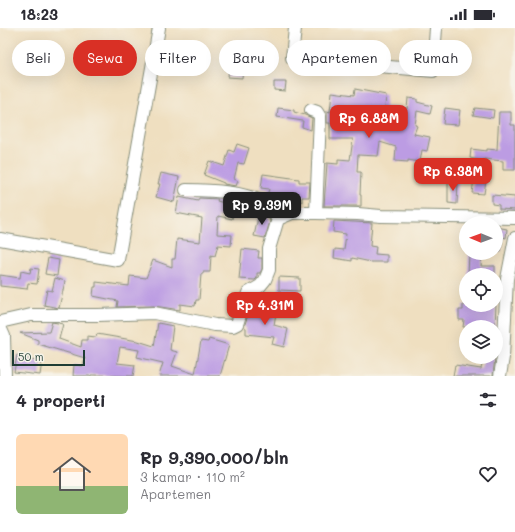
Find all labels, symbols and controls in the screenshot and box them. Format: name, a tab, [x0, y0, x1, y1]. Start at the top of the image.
text: 18:23	[20, 4, 58, 24]
chip: Beli	[12, 40, 65, 76]
chip: Sewa	[73, 40, 137, 76]
chip: Filter	[145, 40, 211, 76]
chip: Baru	[219, 40, 279, 76]
chip: Apartemen	[287, 40, 391, 76]
chip: Rumah	[399, 40, 472, 76]
pin: Rp 6.88M	[328, 105, 410, 139]
text: Rp 6.88M	[339, 109, 399, 126]
pin: Rp 6.38M	[412, 158, 494, 192]
text: Rp 6.38M	[423, 162, 483, 179]
pin: Rp 9.39M	[221, 192, 303, 226]
text: Rp 9.39M	[232, 196, 292, 213]
north arrow	[459, 216, 503, 260]
map controls	[459, 216, 503, 364]
button: locate	[459, 268, 503, 312]
pin: Rp 4.31M	[224, 292, 306, 326]
text: Rp 4.31M	[236, 296, 294, 313]
button: layers	[459, 320, 503, 364]
scale bar	[12, 348, 85, 367]
text: 50 m	[18, 349, 44, 364]
text: 4 properti	[16, 389, 106, 411]
icon: filters	[477, 389, 499, 411]
text: Rp 9,390,000/bln	[140, 446, 288, 468]
icon: home	[48, 450, 96, 498]
icon: heart	[477, 463, 499, 485]
text: 3 kamar · 110 m²	[140, 468, 245, 485]
text: Apartemen	[140, 485, 211, 502]

